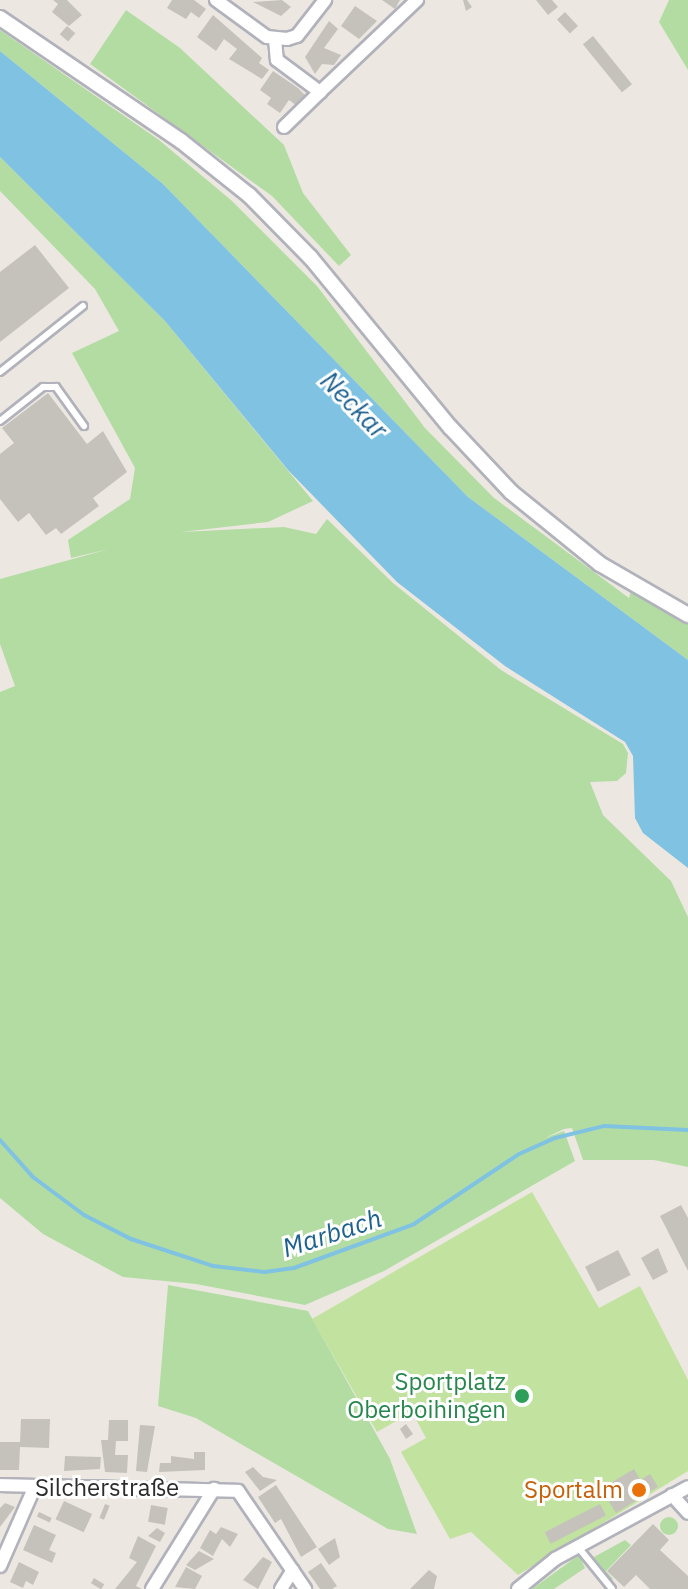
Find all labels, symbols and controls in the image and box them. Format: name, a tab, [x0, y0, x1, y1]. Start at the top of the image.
water label: Neckar	[314, 365, 394, 445]
water label: Marbach	[278, 1202, 386, 1264]
place label: Sportplatz Oberboihingen	[347, 1368, 506, 1424]
marker: Sportplatz Oberboihingen	[513, 1387, 531, 1405]
street label: Silcherstraße	[35, 1474, 179, 1502]
place label: Sportalm	[524, 1476, 623, 1504]
marker: Sportalm	[630, 1481, 648, 1499]

